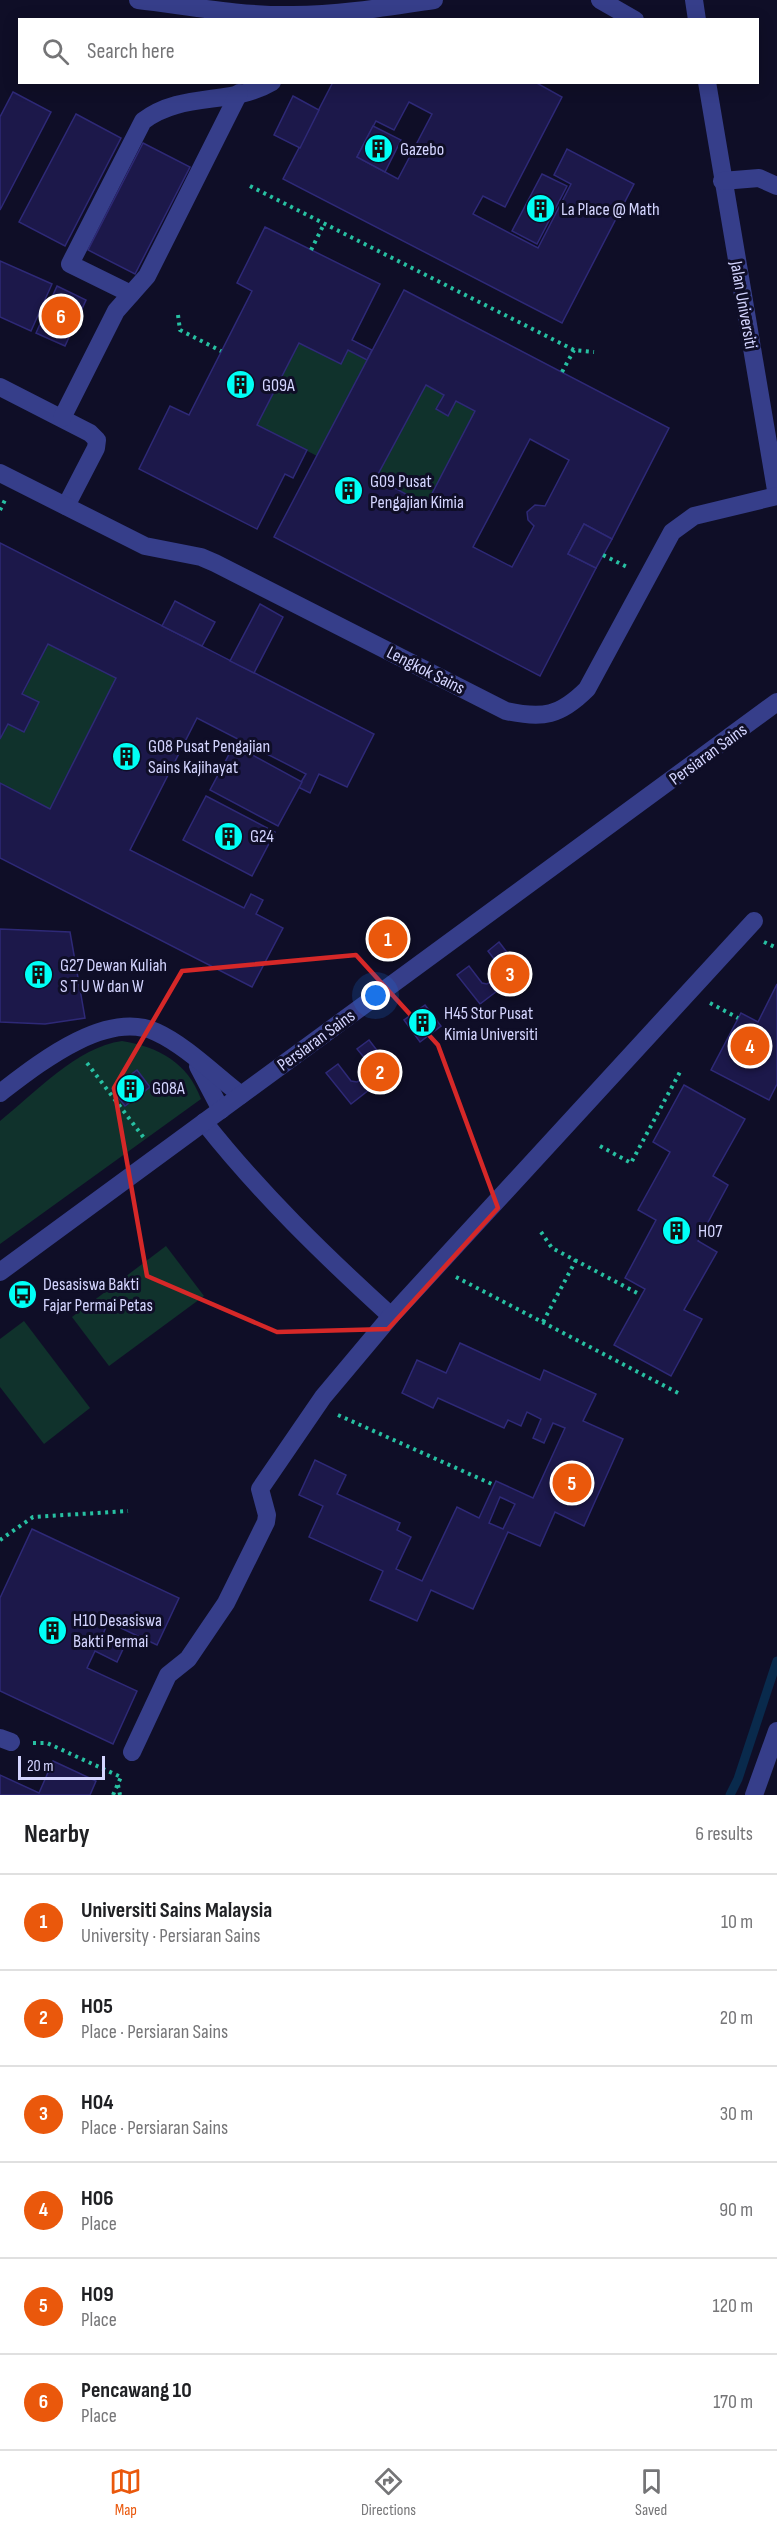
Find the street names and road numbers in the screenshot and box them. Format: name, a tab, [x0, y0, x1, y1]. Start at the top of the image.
street label: Jalan Universiti	[725, 258, 762, 351]
street label: Lengkok Sains	[383, 642, 468, 699]
street label: Persiaran Sains	[665, 719, 751, 790]
street label: Persiaran Sains	[273, 1005, 359, 1076]

